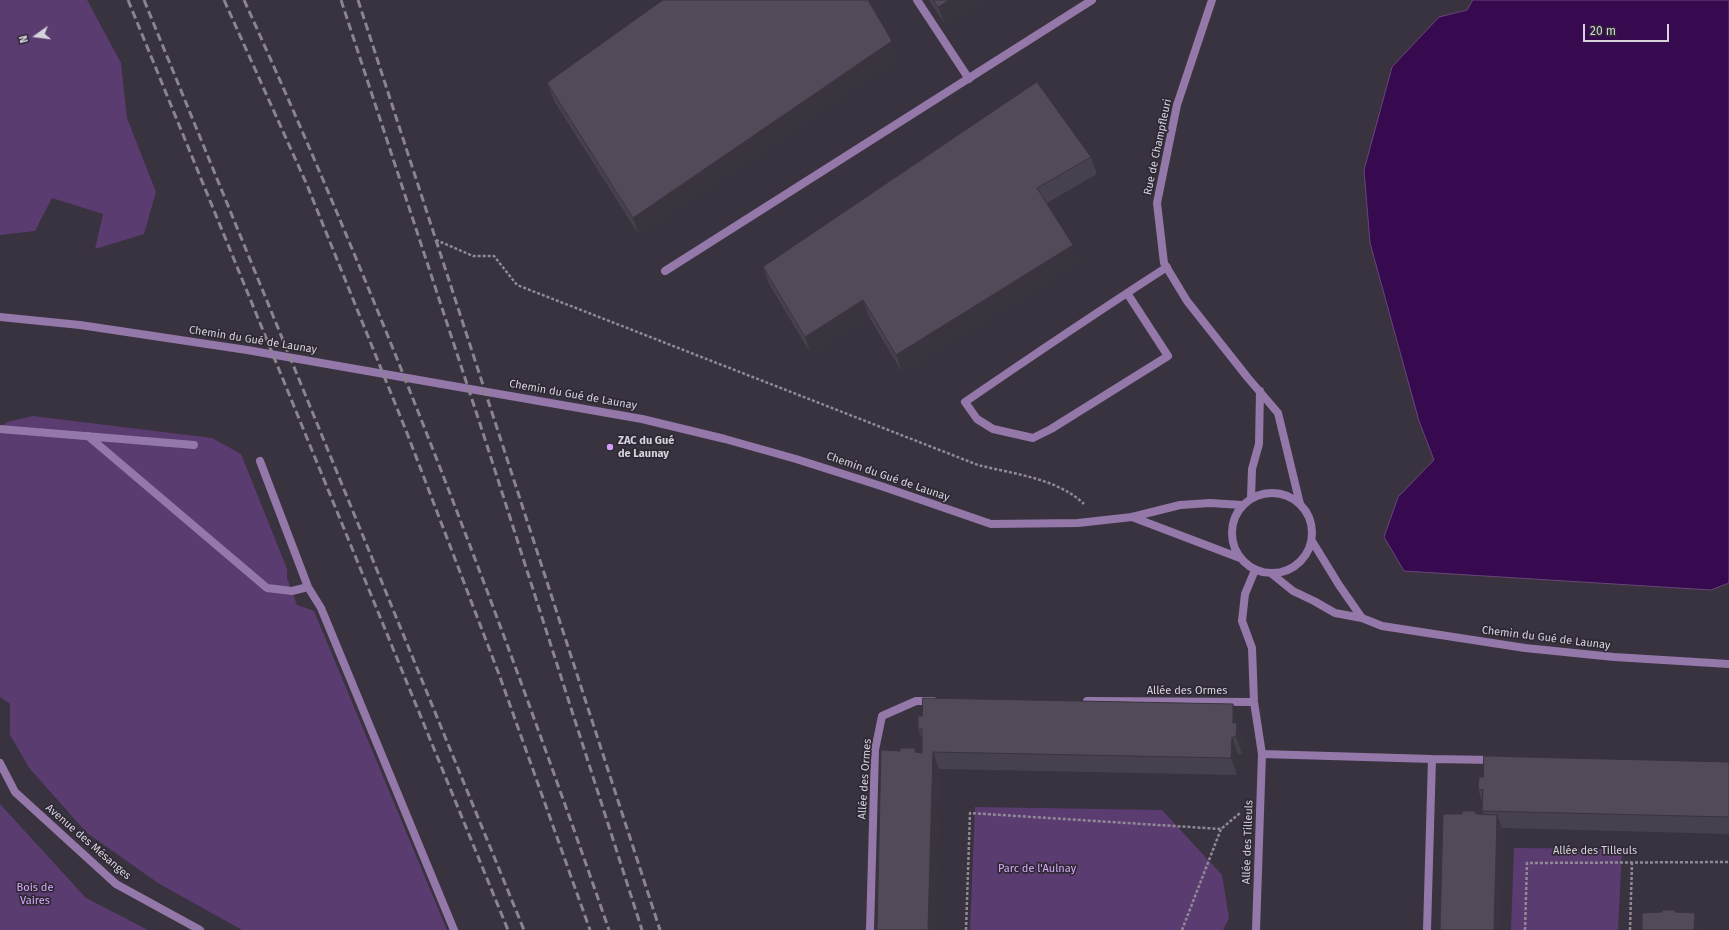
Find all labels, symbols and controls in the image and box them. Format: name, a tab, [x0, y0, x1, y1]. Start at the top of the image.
north arrow	[16, 16, 56, 56]
scale bar	[1585, 16, 1671, 42]
text: 20 m	[1590, 24, 1616, 38]
text: N	[17, 34, 31, 44]
street label: Rue de Champfleuri	[1141, 98, 1175, 196]
street label: Chemin du Gué de Launay	[188, 323, 318, 357]
street label: Chemin du Gué de Launay	[508, 377, 638, 413]
place label: ZAC du Gué de Launay	[618, 434, 674, 460]
marker: ZAC du Gué de Launay	[605, 442, 615, 452]
street label: Chemin du Gué de Launay	[825, 450, 951, 504]
street label: Chemin du Gué de Launay	[1481, 624, 1611, 652]
street label: Allée des Ormes	[1147, 684, 1227, 698]
street label: Allée des Ormes	[856, 738, 874, 820]
street label: Allée des Tilleuls	[1240, 800, 1256, 884]
street label: Avenue des Mésanges	[43, 801, 133, 883]
street label: Allée des Tilleuls	[1553, 844, 1637, 858]
park label: Parc de l'Aulnay	[998, 862, 1076, 876]
park label: Bois de Vaires	[17, 881, 53, 907]

